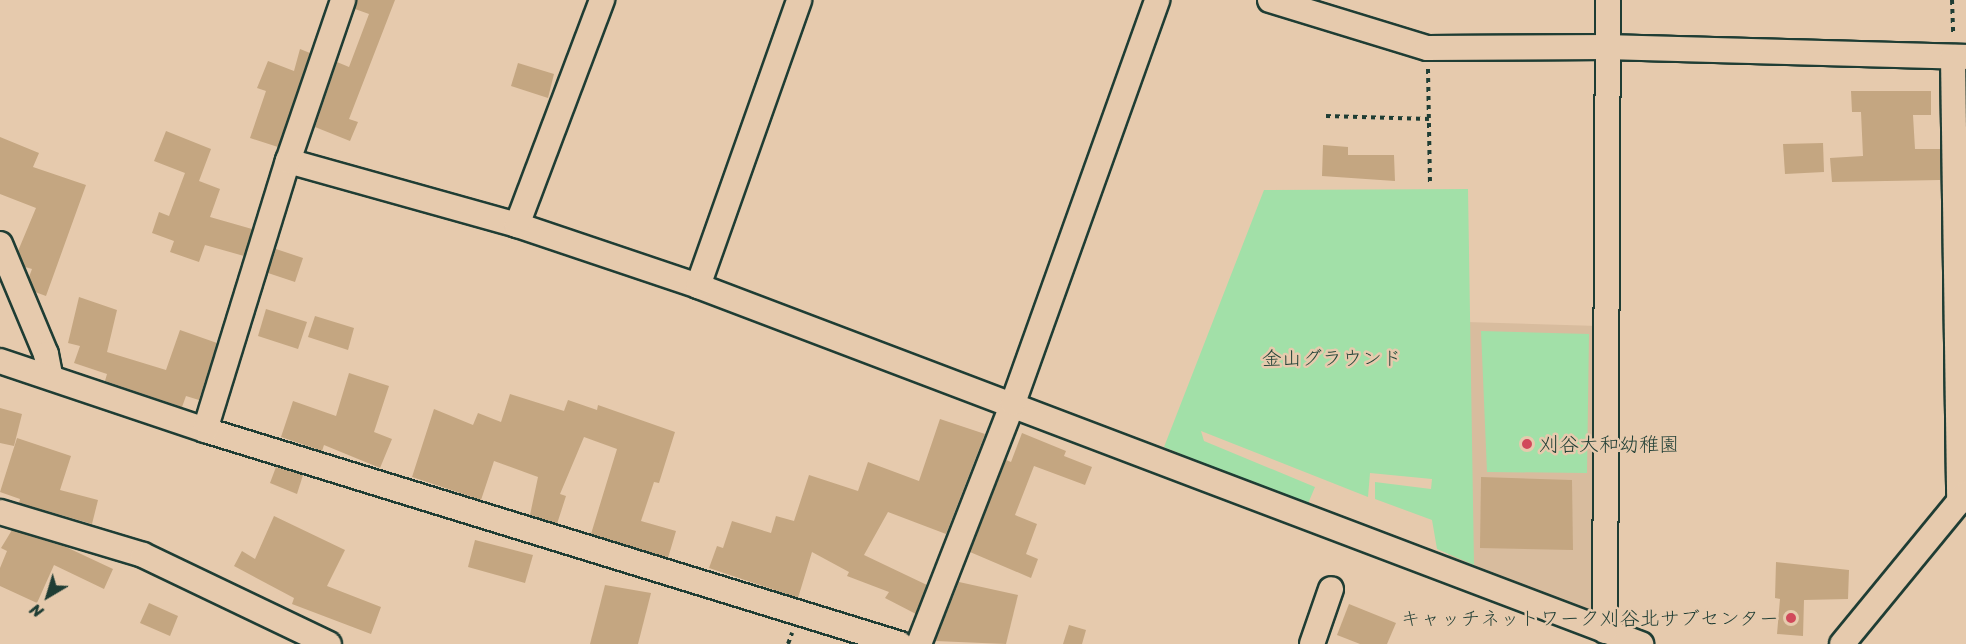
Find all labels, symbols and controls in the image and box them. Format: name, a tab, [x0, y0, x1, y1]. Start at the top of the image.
park label: 金山グラウンド	[1262, 346, 1402, 370]
place label: 刈谷大和幼稚園	[1539, 432, 1679, 456]
marker: 刈谷大和幼稚園	[1520, 437, 1534, 451]
north arrow	[18, 566, 78, 626]
text: N	[23, 596, 50, 625]
place label: キャッチネットワーク刈谷北サブセンター	[1399, 606, 1779, 630]
marker: キャッチネットワーク刈谷北サブセンター	[1784, 611, 1798, 625]

